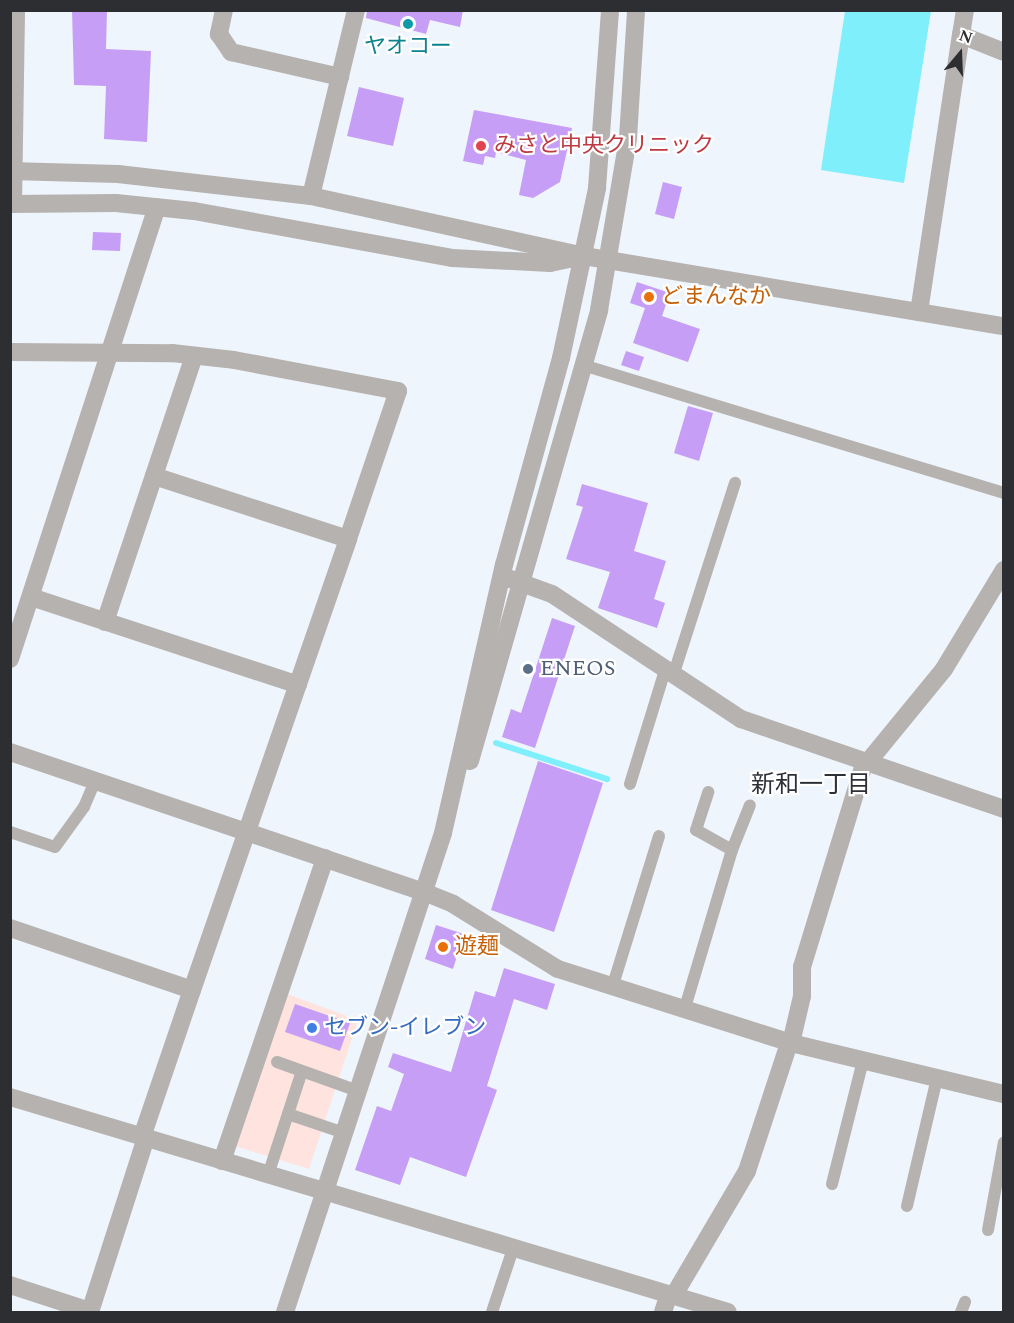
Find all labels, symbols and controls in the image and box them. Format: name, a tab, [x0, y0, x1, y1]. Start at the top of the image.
marker: ヤオコー	[401, 17, 415, 31]
north arrow	[930, 24, 990, 84]
text: N	[956, 24, 976, 50]
place label: ヤオコー	[364, 34, 452, 60]
place label: みさと中央クリニック	[494, 133, 714, 159]
marker: みさと中央クリニック	[472, 137, 490, 155]
place label: どまんなか	[661, 284, 771, 310]
marker: どまんなか	[642, 290, 656, 304]
place label: ENEOS	[540, 656, 615, 682]
marker: ENEOS	[521, 662, 535, 676]
district label: 新和一丁目	[751, 772, 871, 800]
place label: 遊麺	[455, 934, 499, 960]
marker: 遊麺	[436, 940, 450, 954]
place label: セブン-イレブン	[324, 1015, 486, 1041]
marker: セブン-イレブン	[305, 1021, 319, 1035]

